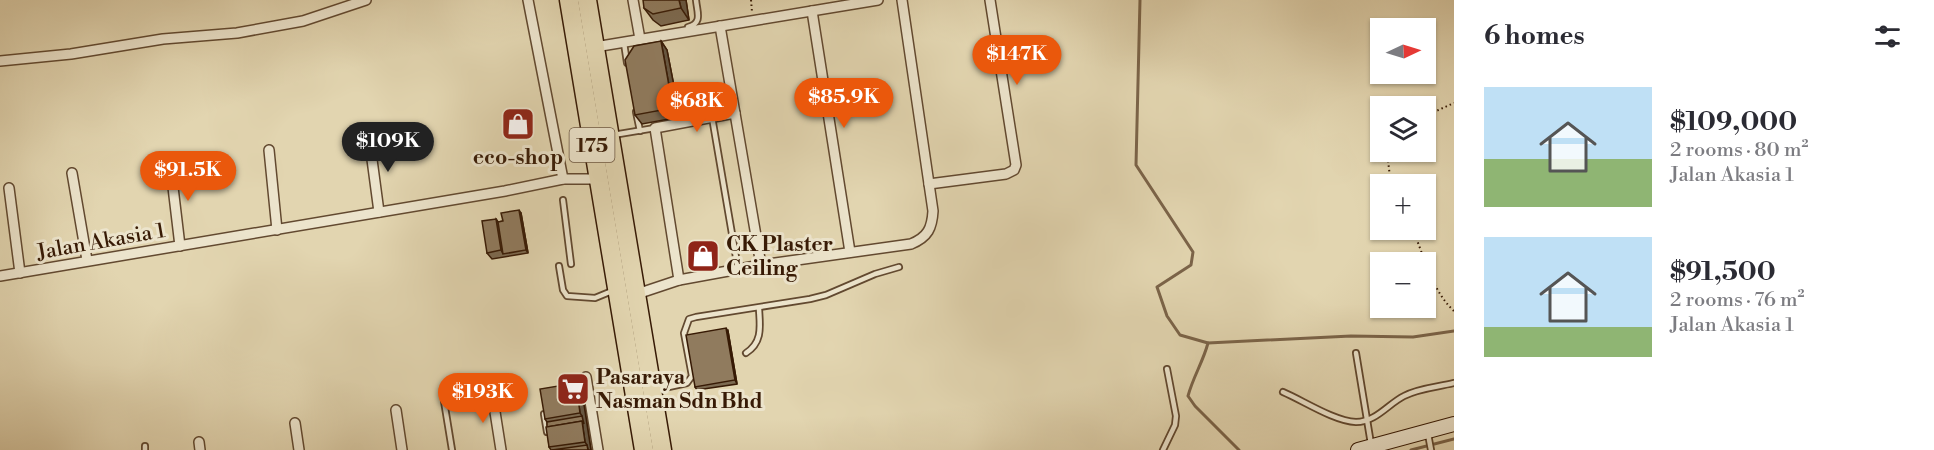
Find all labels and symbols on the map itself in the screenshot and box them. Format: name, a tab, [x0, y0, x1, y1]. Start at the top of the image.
north arrow	[1370, 18, 1436, 84]
pin: $147K	[975, 35, 1059, 86]
pin: $85.9K	[795, 78, 893, 129]
pin: $68K	[661, 82, 733, 133]
shop icon: eco-shop	[500, 106, 536, 142]
pin: $109K	[346, 122, 430, 173]
road number: 175	[570, 128, 614, 162]
place label: eco-shop	[473, 145, 563, 171]
pin: $91.5K	[139, 151, 237, 202]
street label: Jalan Akasia 1	[34, 218, 167, 266]
place label: CK Plaster Ceiling	[726, 232, 833, 282]
shop icon: CK Plaster Ceiling	[685, 238, 721, 274]
place label: Pasaraya Nasman Sdn Bhd	[596, 365, 763, 415]
supermarket icon: Pasaraya Nasman Sdn Bhd	[555, 371, 591, 407]
pin: $193K	[441, 373, 525, 424]

